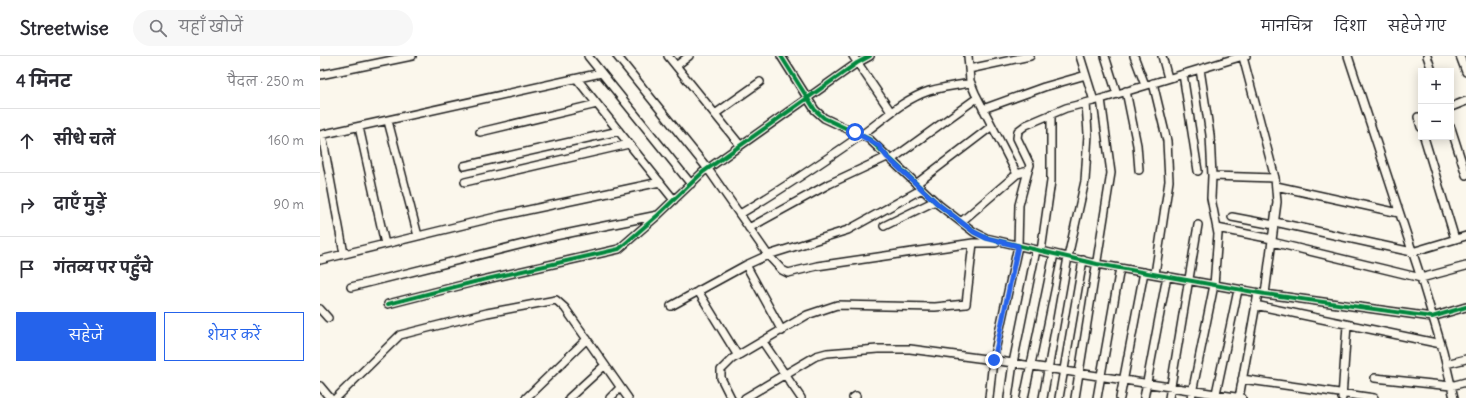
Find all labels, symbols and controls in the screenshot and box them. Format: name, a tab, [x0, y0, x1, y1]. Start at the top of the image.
search box	[133, 10, 413, 46]
text: Streetwise	[20, 16, 109, 40]
icon: search	[147, 17, 169, 39]
text: यहाँ खोजें	[179, 17, 243, 36]
text: मानचित्र	[1261, 17, 1312, 35]
text: दिशा	[1334, 17, 1366, 35]
text: सहेजे गए	[1388, 17, 1446, 35]
map controls	[1418, 68, 1454, 140]
button: +	[1418, 68, 1454, 104]
text: 4 मिनट	[16, 70, 71, 92]
text: पैदल · 250 m	[227, 73, 304, 90]
button: −	[1418, 104, 1454, 140]
route start	[846, 123, 864, 141]
icon: ahead	[16, 130, 38, 152]
text: सीधे चलें	[54, 130, 115, 149]
text: 160 m	[268, 132, 304, 149]
icon: right	[16, 194, 38, 216]
text: दाएँ मुड़ें	[54, 194, 106, 213]
text: 90 m	[273, 196, 304, 213]
icon: arrive	[16, 258, 38, 280]
text: गंतव्य पर पहुँचे	[54, 258, 152, 277]
button: सहेजें	[16, 312, 156, 361]
button: शेयर करें	[164, 312, 304, 361]
route end	[985, 351, 1003, 369]

